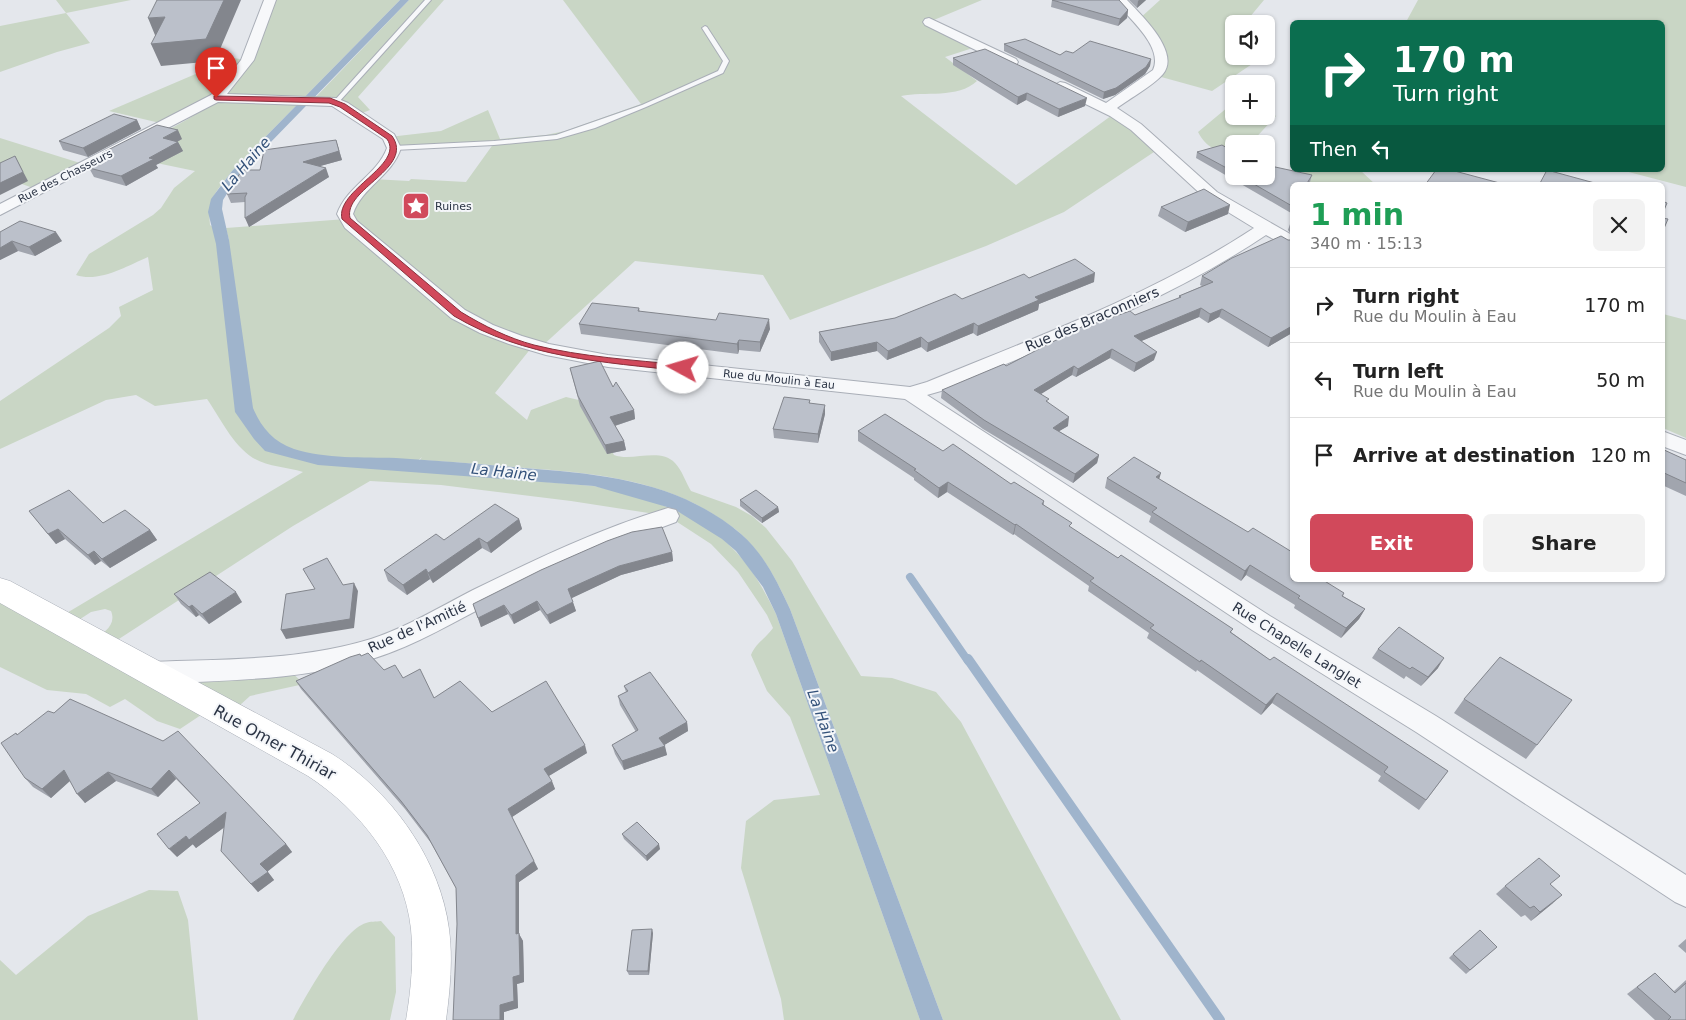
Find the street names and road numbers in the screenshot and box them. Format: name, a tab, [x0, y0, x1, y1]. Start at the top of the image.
street label: Rue des Chasseurs	[16, 147, 115, 206]
street label: Rue des Braconniers	[1023, 284, 1161, 354]
street label: Rue du Moulin à Eau	[722, 367, 836, 392]
street label: Rue de l'Amitié	[365, 598, 469, 656]
street label: Rue Chapelle Langlet	[1230, 599, 1365, 691]
street label: Rue Omer Thiriar	[210, 701, 340, 784]

